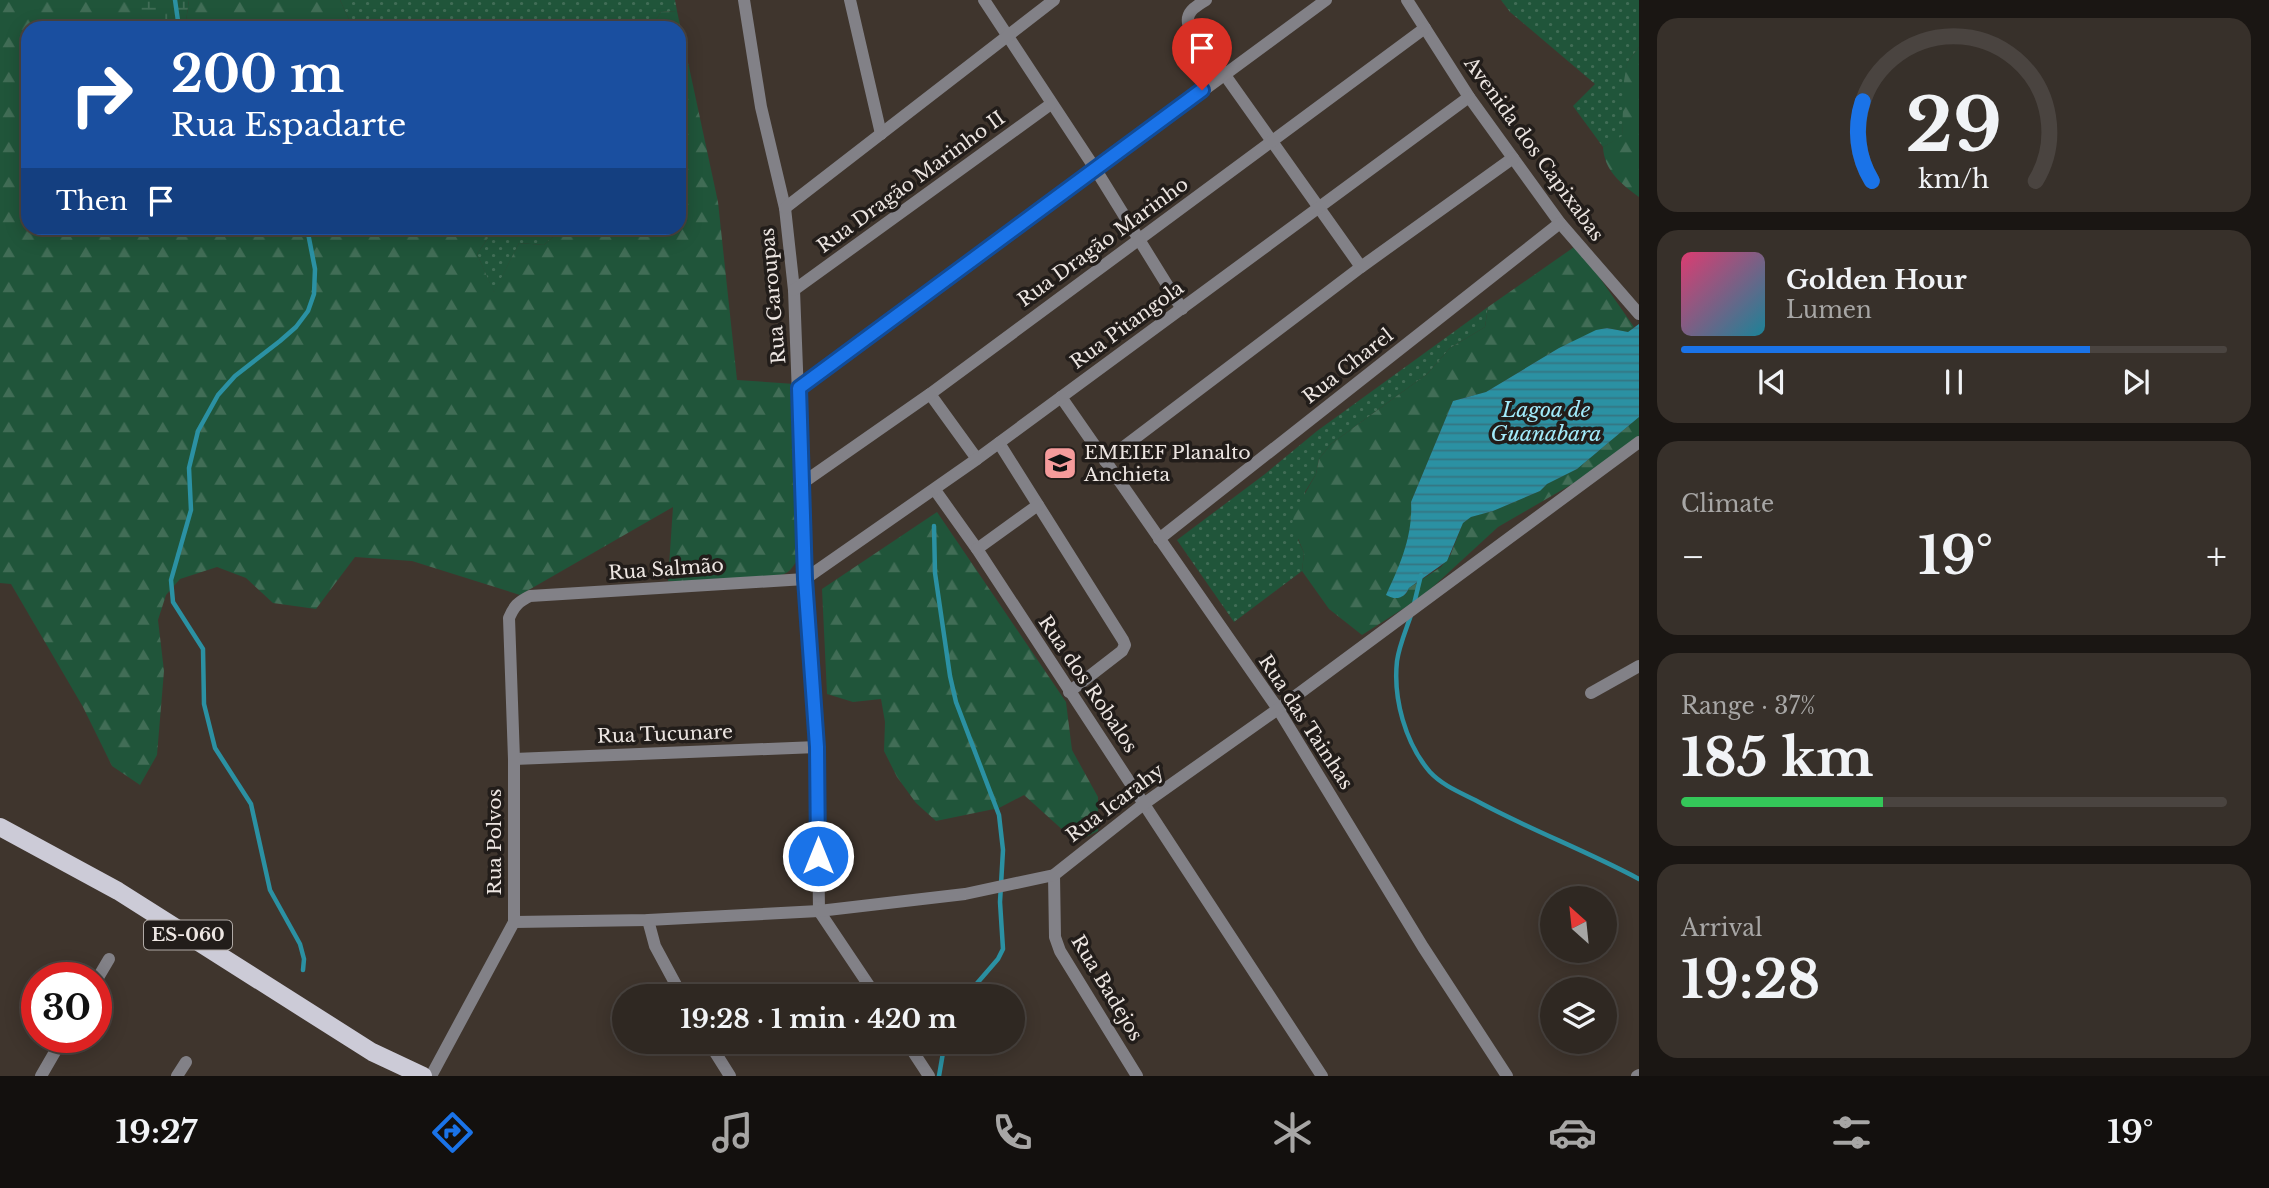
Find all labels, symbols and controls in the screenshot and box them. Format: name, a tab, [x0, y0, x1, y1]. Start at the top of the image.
pin	[1172, 18, 1232, 90]
icon: arrive	[1183, 29, 1221, 67]
text: 200 m	[171, 44, 344, 105]
icon: right	[56, 49, 147, 140]
street label: Avenida dos Capixabas	[1459, 52, 1609, 246]
text: 29	[1906, 80, 2002, 171]
text: Rua Espadarte	[171, 105, 406, 145]
street label: Rua Dragão Marinho II	[813, 106, 1009, 258]
text: km/h	[1919, 164, 1989, 195]
street label: Rua Dragão Marinho	[1013, 172, 1193, 312]
icon: arrive	[142, 182, 180, 220]
text: Then	[56, 185, 128, 217]
street label: Rua Garoupas	[756, 227, 790, 365]
text: Golden Hour	[1786, 264, 1967, 296]
street label: Rua Pitangola	[1066, 276, 1188, 374]
text: Lumen	[1786, 296, 1872, 324]
street label: Rua Charel	[1298, 324, 1398, 408]
icon: previous	[1753, 363, 1791, 401]
icon: pause	[1935, 363, 1973, 401]
icon: next	[2117, 363, 2155, 401]
water label: Lagoa de Guanabara	[1490, 397, 1602, 447]
place label: EMEIEF Planalto Anchieta	[1083, 441, 1251, 486]
school or university icon: EMEIEF Planalto Anchieta	[1041, 444, 1079, 482]
text: Climate	[1681, 490, 1774, 518]
text: 19°	[1918, 524, 1993, 588]
text: −	[1681, 533, 1705, 580]
text: +	[2206, 533, 2227, 580]
street label: Rua Salmão	[607, 553, 725, 585]
street label: Rua dos Robalos	[1034, 611, 1142, 757]
street label: Rua das Tainhas	[1254, 650, 1358, 794]
text: Range · 37%	[1681, 692, 1815, 720]
street label: Rua Tucunare	[597, 720, 733, 748]
text: 185 km	[1681, 726, 1874, 790]
street label: Rua Icarahy	[1062, 759, 1168, 847]
street label: Rua Polvos	[483, 789, 506, 895]
position arrow	[781, 819, 855, 893]
north arrow	[1540, 886, 1617, 962]
map controls	[1540, 886, 1617, 1054]
text: Arrival	[1681, 914, 1762, 942]
road number: ES-060	[144, 920, 232, 950]
street label: Rua Badejos	[1066, 931, 1148, 1045]
text: 19:28	[1681, 948, 1820, 1012]
speed limit sign: 30	[21, 962, 112, 1053]
button: layers	[1540, 977, 1617, 1054]
text: 19:28 · 1 min · 420 m	[680, 1003, 957, 1035]
icon: directions	[428, 1108, 477, 1157]
icon: music	[708, 1108, 757, 1157]
icon: phone	[988, 1108, 1037, 1157]
icon: climate	[1268, 1108, 1317, 1157]
icon: car	[1548, 1108, 1597, 1157]
icon: filters	[1827, 1108, 1876, 1157]
text: 19:27	[115, 1112, 197, 1152]
text: 19°	[2107, 1112, 2154, 1152]

